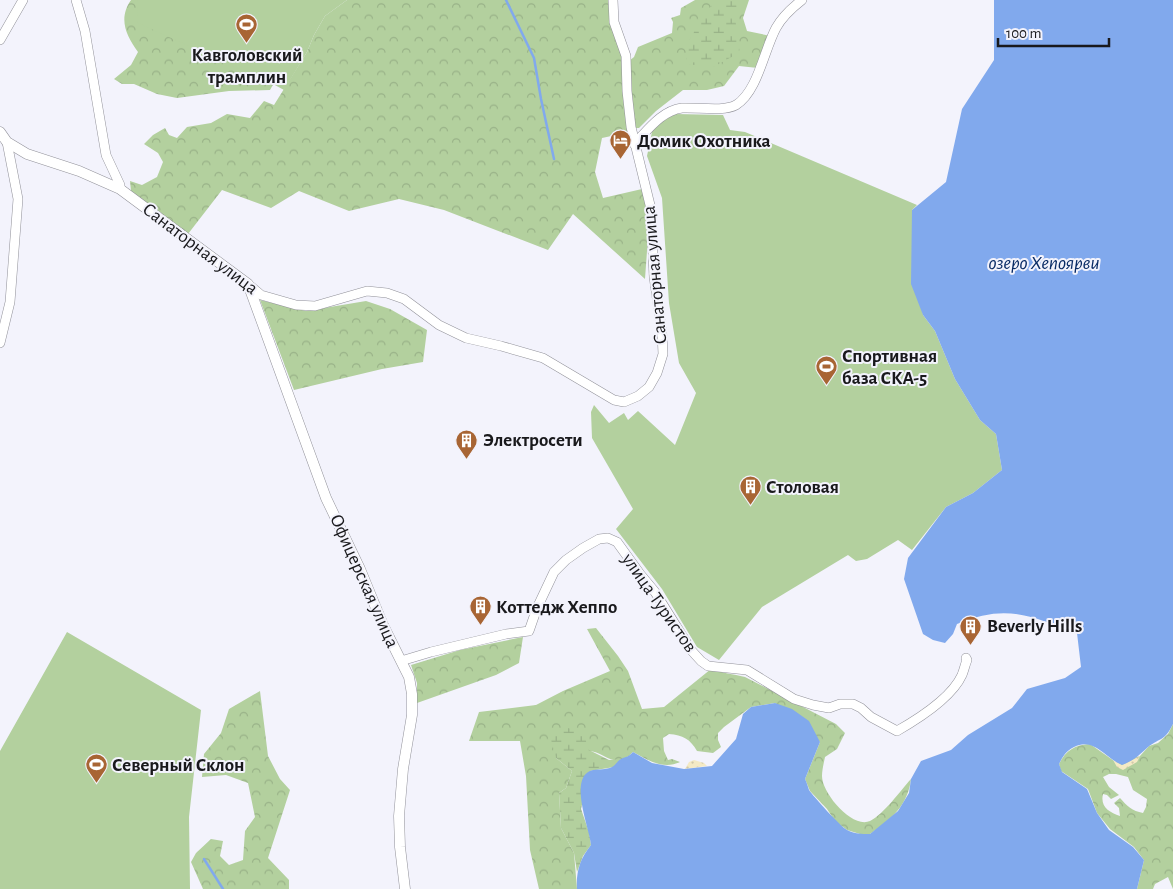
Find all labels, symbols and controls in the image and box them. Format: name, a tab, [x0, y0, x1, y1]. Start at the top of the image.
sports icon: Кавголовский трамплин	[235, 12, 259, 43]
scale bar	[998, 15, 1109, 47]
text: 100 m	[1006, 26, 1041, 41]
place label: Кавголовский трамплин	[192, 46, 302, 87]
hotel icon: Домик Охотника	[609, 129, 633, 160]
place label: Домик Охотника	[637, 132, 771, 151]
street label: Санаторная улица	[139, 200, 261, 299]
street label: Санаторная улица	[639, 205, 671, 345]
water label: озеро Хепоярви	[989, 253, 1100, 273]
place label: Спортивная база СКА-5	[842, 347, 937, 388]
sports icon: Спортивная база СКА-5	[814, 355, 838, 386]
building icon: Электросети	[455, 428, 479, 459]
place label: Электросети	[483, 431, 583, 450]
building icon: Столовая	[738, 475, 762, 506]
place label: Столовая	[766, 478, 839, 497]
street label: Офицерская улица	[326, 511, 402, 651]
street label: улица Туристов	[617, 549, 700, 656]
building icon: Коттедж Хеппо	[468, 595, 492, 626]
place label: Коттедж Хеппо	[496, 598, 617, 617]
building icon: Beverly Hills	[959, 614, 983, 645]
place label: Beverly Hills	[987, 617, 1082, 636]
sports icon: Северный Склон	[84, 753, 108, 784]
place label: Северный Склон	[112, 756, 244, 775]

